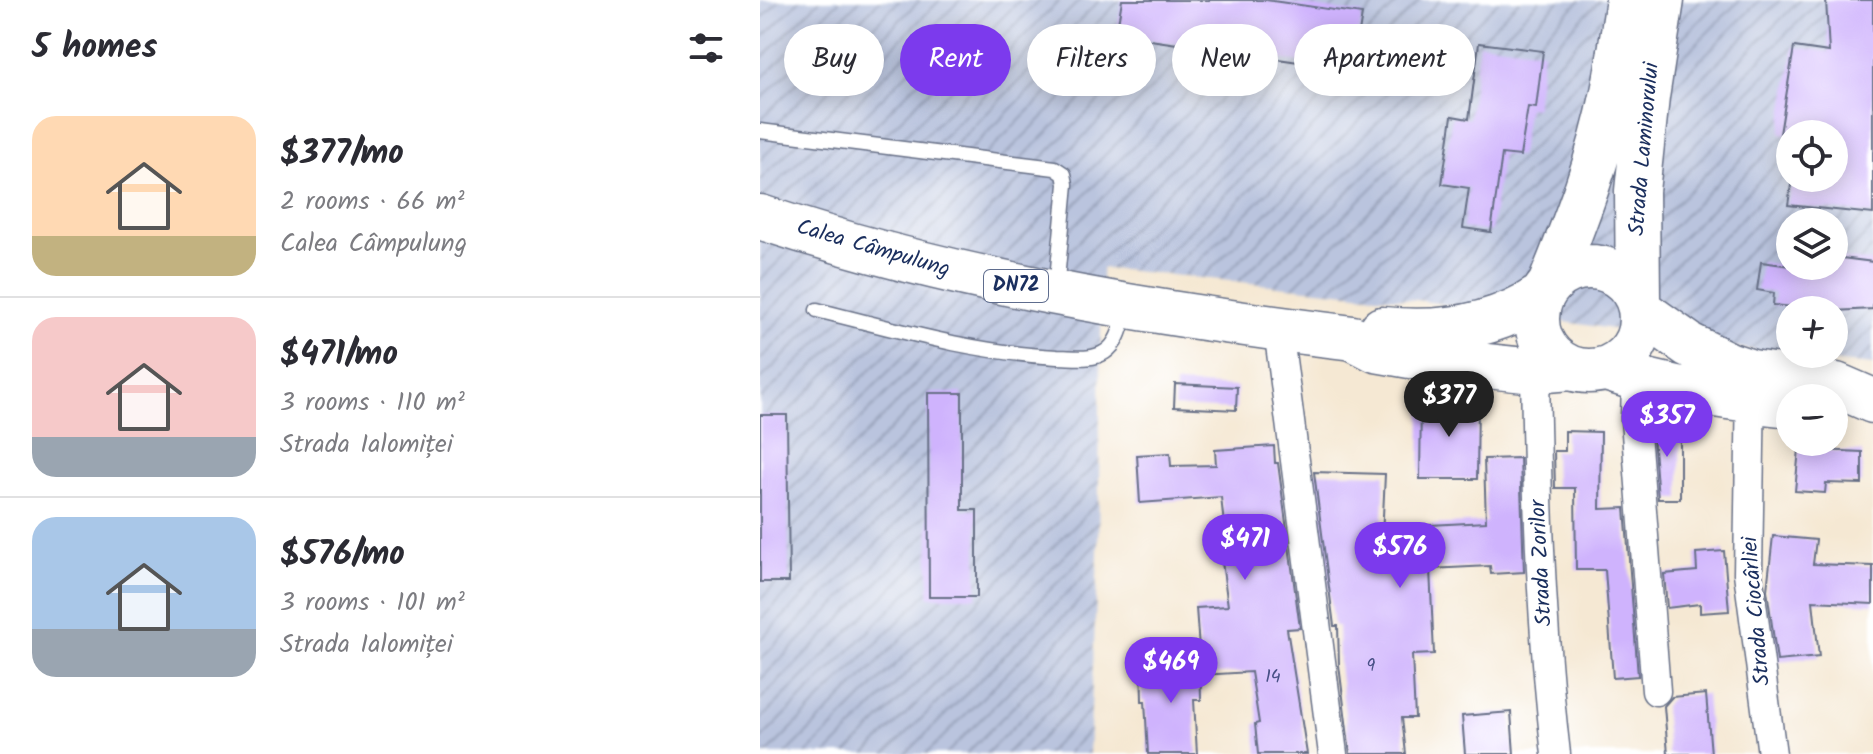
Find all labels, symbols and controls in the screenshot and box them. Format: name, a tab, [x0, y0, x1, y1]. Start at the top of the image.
text: 5 homes	[32, 21, 157, 75]
chip: Buy	[784, 24, 884, 96]
chip: Rent	[900, 24, 1011, 96]
chip: Filters	[1027, 24, 1156, 96]
chip: New	[1172, 24, 1278, 96]
chip: Apartment	[1294, 24, 1475, 96]
icon: filters	[684, 26, 728, 70]
street label: Strada Laminorului	[1620, 60, 1670, 237]
map controls	[1776, 120, 1848, 456]
button: locate	[1776, 120, 1848, 192]
text: $377/mo	[280, 127, 404, 181]
icon: home	[96, 148, 192, 244]
text: 2 rooms · 66 m²	[280, 181, 465, 223]
button: layers	[1776, 208, 1848, 280]
street label: Calea Câmpulung	[792, 210, 954, 288]
text: Calea Câmpulung	[280, 223, 467, 265]
road number: DN72	[984, 270, 1048, 302]
button: +	[1776, 296, 1848, 368]
text: $471/mo	[280, 328, 398, 382]
icon: home	[96, 349, 192, 445]
pin: $377	[1402, 371, 1496, 439]
text: $377	[1422, 376, 1476, 418]
text: 3 rooms · 110 m²	[280, 382, 465, 424]
button: −	[1776, 384, 1848, 456]
pin: $357	[1620, 391, 1714, 459]
text: $357	[1639, 396, 1695, 438]
text: Strada Ialomiței	[280, 424, 453, 466]
street label: Strada Zorilor	[1521, 497, 1563, 627]
pin: $471	[1198, 514, 1292, 582]
text: $471	[1220, 519, 1270, 561]
pin: $576	[1353, 522, 1447, 590]
text: $576	[1373, 527, 1427, 569]
text: $576/mo	[280, 528, 405, 582]
street label: Strada Ciocârliei	[1733, 534, 1781, 687]
icon: home	[96, 549, 192, 645]
text: 3 rooms · 101 m²	[280, 582, 465, 624]
text: Strada Ialomiței	[280, 624, 453, 666]
pin: $469	[1124, 637, 1218, 705]
text: $469	[1143, 642, 1199, 684]
house number: 9	[1367, 652, 1376, 681]
house number: 14	[1265, 663, 1281, 692]

